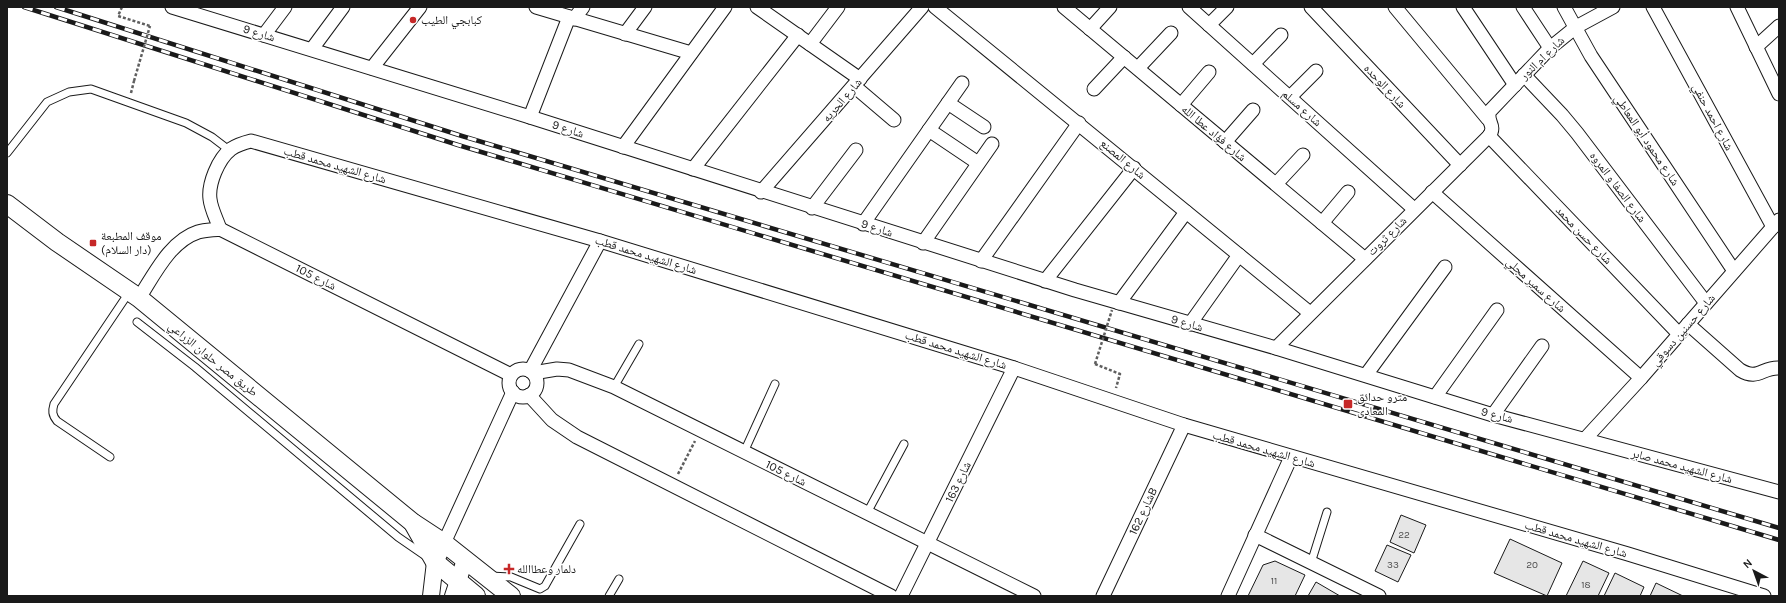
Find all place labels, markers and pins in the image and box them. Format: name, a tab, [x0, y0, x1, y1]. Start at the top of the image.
place label: كبابجي الطيب	[421, 13, 482, 30]
marker: كبابجي الطيب	[408, 15, 418, 25]
place label: موقف المطبعة (دار السلام)	[101, 229, 162, 258]
marker: موقف المطبعة (دار السلام)	[88, 238, 98, 248]
place label: مترو حدائق المعادى	[1357, 390, 1407, 418]
marker: مترو حدائق المعادى	[1342, 398, 1354, 410]
place label: دلمار وعطاالله	[517, 562, 576, 576]
marker: دلمار وعطاالله	[504, 564, 514, 574]

